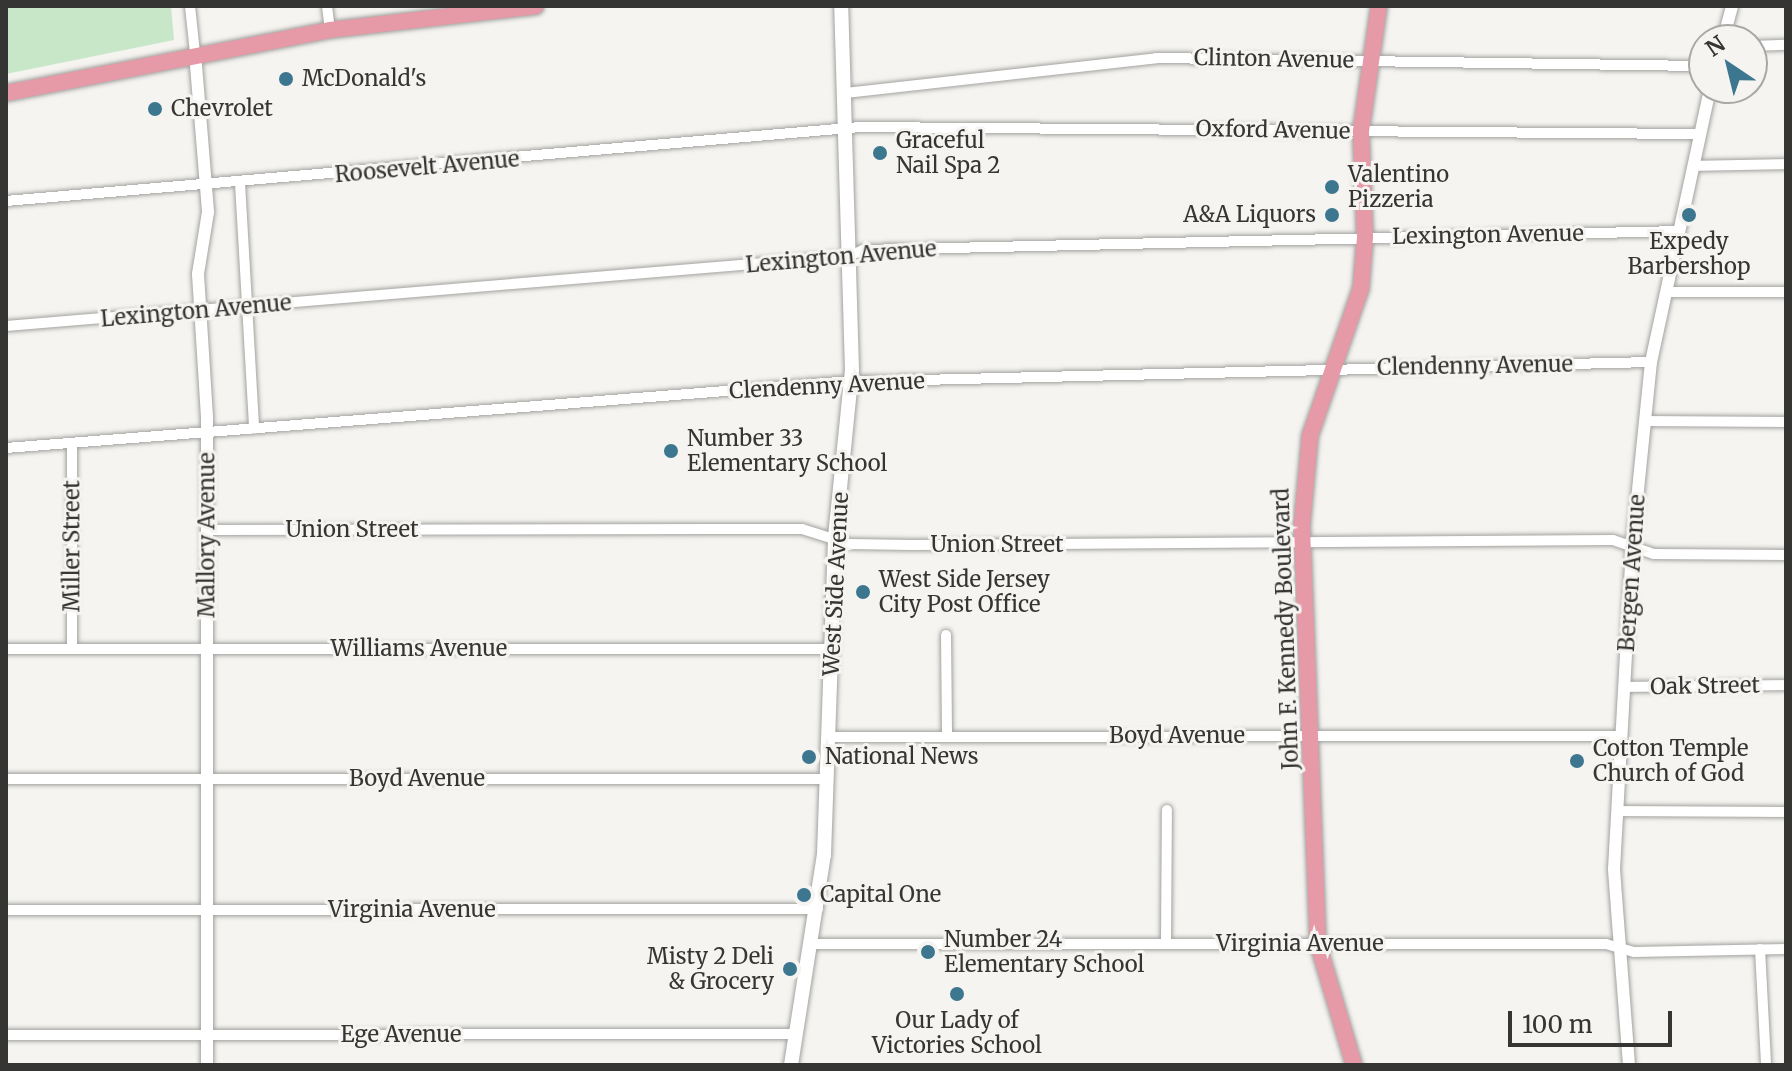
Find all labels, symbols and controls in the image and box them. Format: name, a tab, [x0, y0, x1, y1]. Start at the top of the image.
north arrow	[1688, 24, 1768, 104]
text: N	[1700, 30, 1731, 62]
street label: Clinton Avenue	[1194, 44, 1354, 74]
place label: McDonald's	[302, 66, 426, 92]
marker: McDonald's	[277, 70, 295, 88]
place label: Chevrolet	[171, 96, 273, 122]
marker: Chevrolet	[146, 100, 164, 118]
street label: Oxford Avenue	[1195, 115, 1351, 145]
place label: Graceful Nail Spa 2	[896, 127, 1000, 178]
marker: Graceful Nail Spa 2	[871, 144, 889, 162]
street label: Roosevelt Avenue	[334, 146, 520, 188]
place label: Valentino Pizzeria	[1348, 161, 1449, 212]
marker: Valentino Pizzeria	[1323, 178, 1341, 196]
place label: A&A Liquors	[1183, 202, 1316, 228]
marker: A&A Liquors	[1323, 206, 1341, 224]
marker: Expedy Barbershop	[1680, 206, 1698, 224]
street label: Lexington Avenue	[1392, 220, 1584, 250]
place label: Expedy Barbershop	[1628, 228, 1750, 280]
street label: Lexington Avenue	[744, 236, 938, 278]
street label: Lexington Avenue	[99, 290, 293, 332]
street label: Clendenny Avenue	[1377, 351, 1573, 381]
street label: Clendenny Avenue	[728, 368, 926, 404]
place label: Number 33 Elementary School	[687, 425, 887, 476]
marker: Number 33 Elementary School	[662, 442, 680, 460]
street label: Mallory Avenue	[194, 452, 220, 618]
street label: Miller Street	[59, 480, 85, 612]
street label: John F. Kennedy Boulevard	[1268, 488, 1304, 770]
street label: West Side Avenue	[818, 491, 854, 677]
street label: Bergen Avenue	[1613, 493, 1651, 653]
street label: Union Street	[286, 517, 418, 543]
street label: Union Street	[931, 532, 1063, 558]
place label: West Side Jersey City Post Office	[879, 566, 1050, 618]
marker: West Side Jersey City Post Office	[854, 583, 872, 601]
street label: Williams Avenue	[331, 636, 507, 662]
street label: Oak Street	[1650, 672, 1760, 700]
street label: Boyd Avenue	[1109, 723, 1245, 749]
place label: Cotton Temple Church of God	[1593, 735, 1749, 786]
place label: National News	[825, 744, 979, 770]
marker: National News	[800, 748, 818, 766]
marker: Cotton Temple Church of God	[1568, 752, 1586, 770]
street label: Boyd Avenue	[349, 766, 485, 792]
place label: Capital One	[820, 882, 941, 908]
marker: Capital One	[795, 886, 813, 904]
street label: Virginia Avenue	[328, 897, 496, 923]
place label: Number 24 Elementary School	[944, 926, 1144, 978]
street label: Virginia Avenue	[1216, 931, 1384, 957]
place label: Misty 2 Deli & Grocery	[647, 943, 774, 994]
marker: Number 24 Elementary School	[919, 943, 937, 961]
marker: Misty 2 Deli & Grocery	[781, 960, 799, 978]
marker: Our Lady of Victories School	[948, 985, 966, 1003]
scale bar	[1512, 995, 1676, 1045]
place label: Our Lady of Victories School	[872, 1007, 1042, 1058]
text: 100 m	[1522, 1009, 1592, 1040]
street label: Ege Avenue	[341, 1022, 461, 1048]

